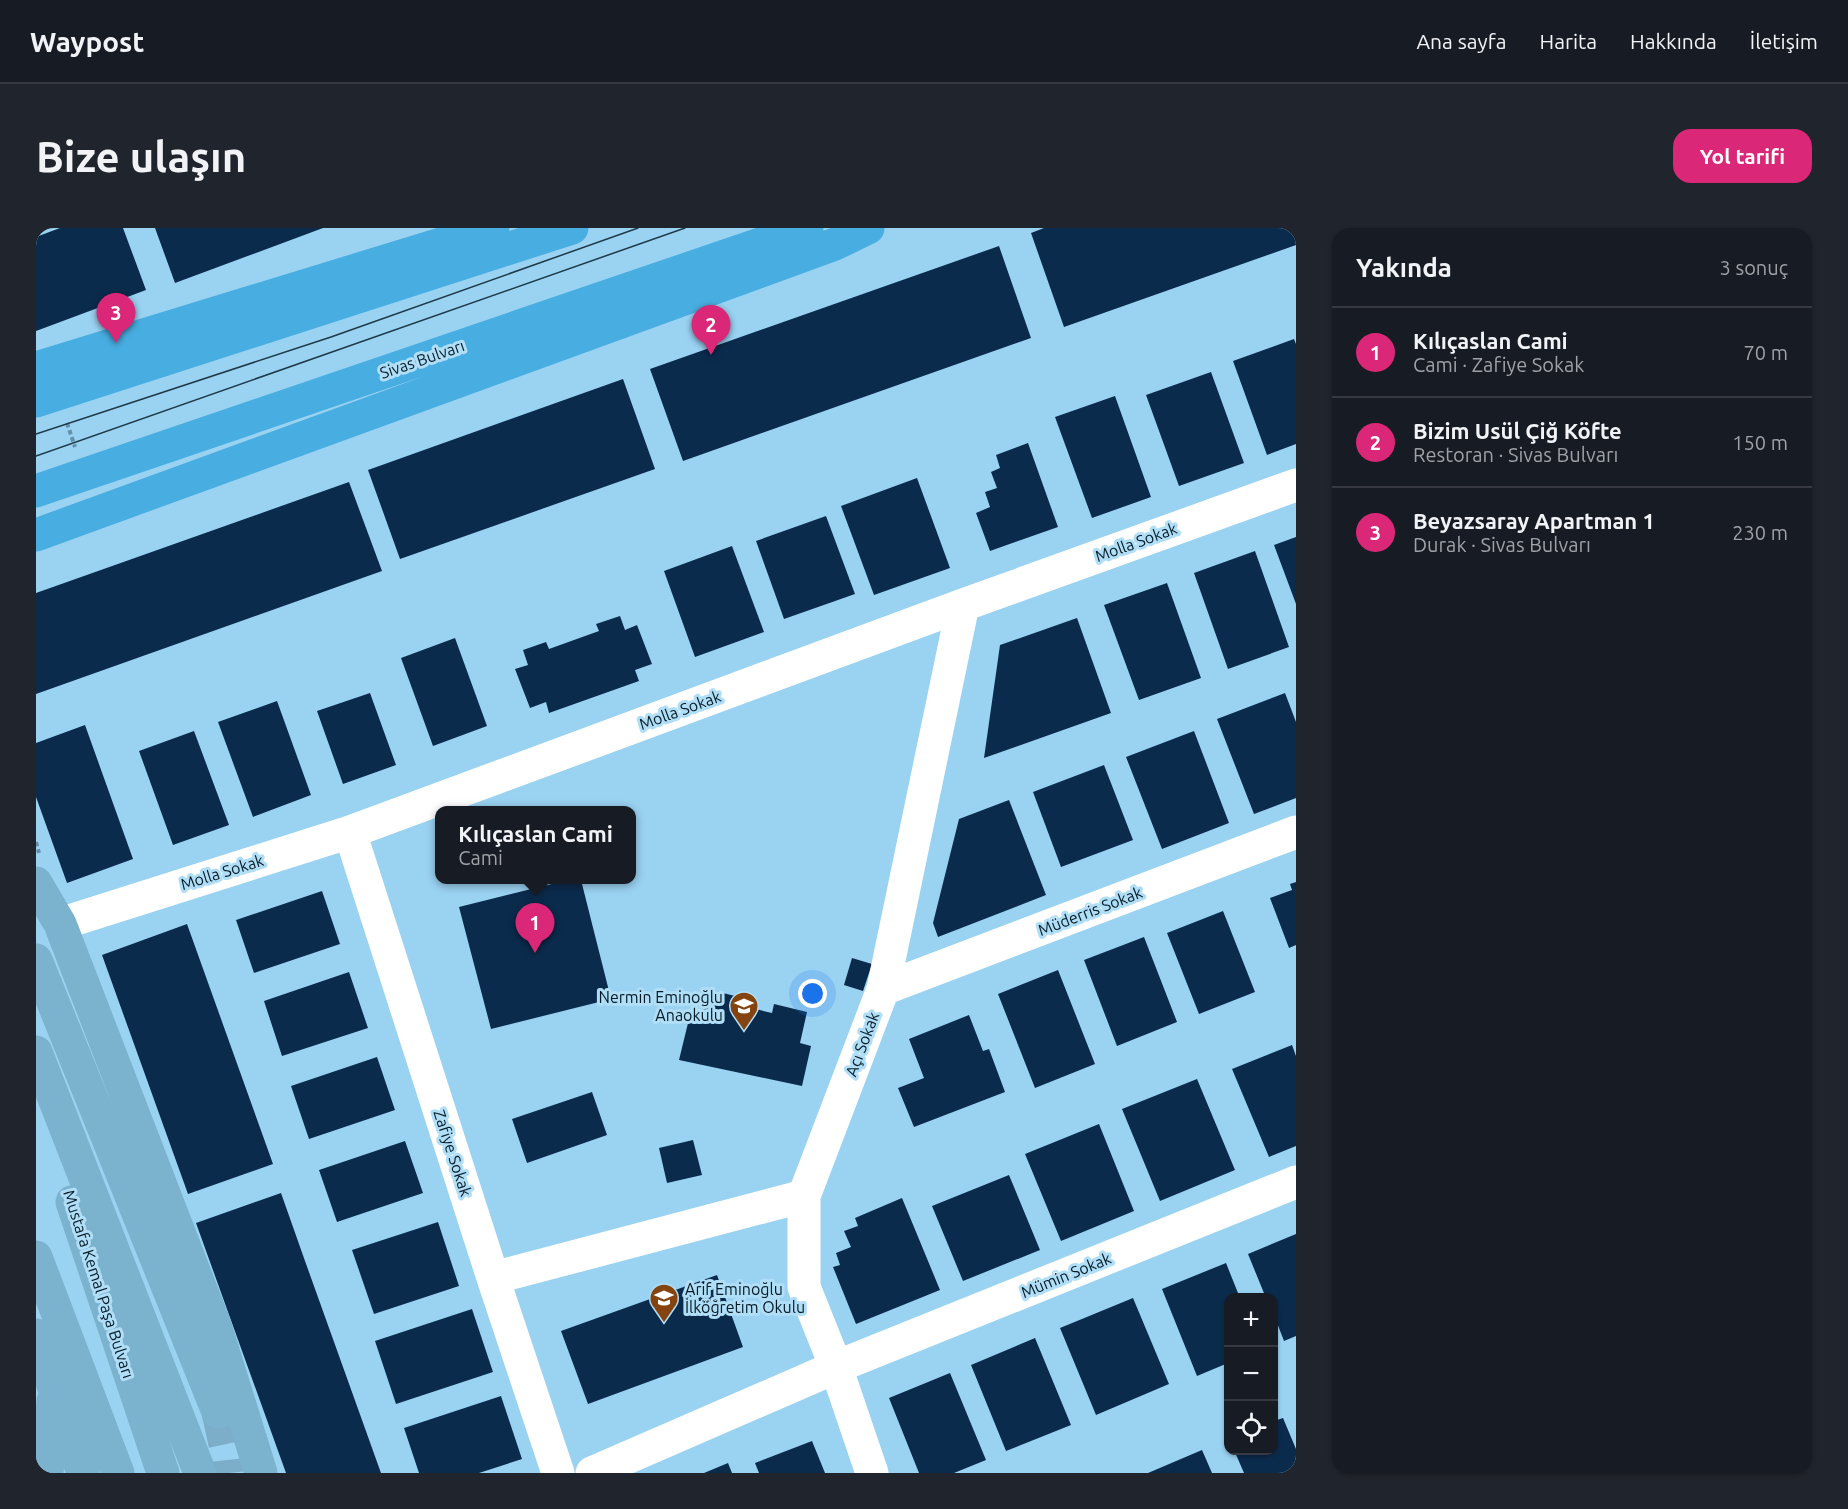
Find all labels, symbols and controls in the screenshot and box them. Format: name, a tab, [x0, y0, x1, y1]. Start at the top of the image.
text: Waypost	[30, 26, 144, 57]
text: Ana sayfa	[1416, 29, 1507, 53]
text: Harita	[1540, 29, 1597, 53]
text: Hakkında	[1630, 29, 1717, 53]
text: İletişim	[1750, 29, 1818, 53]
button: Yol tarifi	[1673, 129, 1812, 183]
text: Bize ulaşın	[36, 133, 246, 180]
text: Yakında	[1356, 253, 1452, 282]
text: 3 sonuç	[1720, 256, 1788, 279]
pin: 3	[96, 294, 136, 343]
pin: 2	[692, 306, 730, 355]
text: Kılıçaslan Cami	[1413, 328, 1568, 353]
street label: Sivas Bulvarı	[377, 336, 467, 382]
text: 1	[1370, 341, 1381, 364]
text: 70 m	[1744, 341, 1788, 364]
text: Cami · Zafiye Sokak	[1413, 353, 1584, 376]
text: Bizim Usül Çiğ Köfte	[1413, 418, 1622, 443]
text: 2	[1370, 431, 1381, 454]
text: 150 m	[1732, 431, 1788, 454]
text: Restoran · Sivas Bulvarı	[1413, 443, 1618, 466]
text: Beyazsaray Apartman 1	[1413, 508, 1655, 533]
street label: Molla Sokak	[1093, 519, 1179, 565]
text: 3	[1370, 521, 1381, 544]
text: 230 m	[1732, 521, 1788, 544]
text: Durak · Sivas Bulvarı	[1413, 533, 1591, 556]
street label: Molla Sokak	[637, 687, 723, 733]
popup	[435, 806, 636, 884]
text: Kılıçaslan Cami	[458, 821, 613, 846]
text: Cami	[458, 846, 503, 869]
street label: Molla Sokak	[178, 851, 266, 893]
street label: Müderris Sokak	[1035, 883, 1145, 939]
pin: 1	[516, 904, 554, 953]
your location	[798, 979, 827, 1008]
place label: Nermin Eminoğlu Anaokulu	[598, 988, 723, 1024]
school or university icon: Nermin Eminoğlu Anaokulu	[728, 990, 760, 1032]
street label: Açı Sokak	[842, 1009, 882, 1079]
street label: Zafiye Sokak	[431, 1107, 475, 1199]
street label: Mustafa Kemal Paşa Bulvarı	[60, 1188, 138, 1380]
street label: Mümin Sokak	[1018, 1249, 1114, 1301]
place label: Arif Eminoğlu İlköğretim Okulu	[685, 1280, 805, 1316]
school or university icon: Arif Eminoğlu İlköğretim Okulu	[648, 1282, 680, 1324]
map controls	[1224, 1293, 1278, 1455]
button: +	[1224, 1293, 1278, 1347]
button: −	[1224, 1347, 1278, 1401]
button: locate	[1224, 1401, 1278, 1455]

